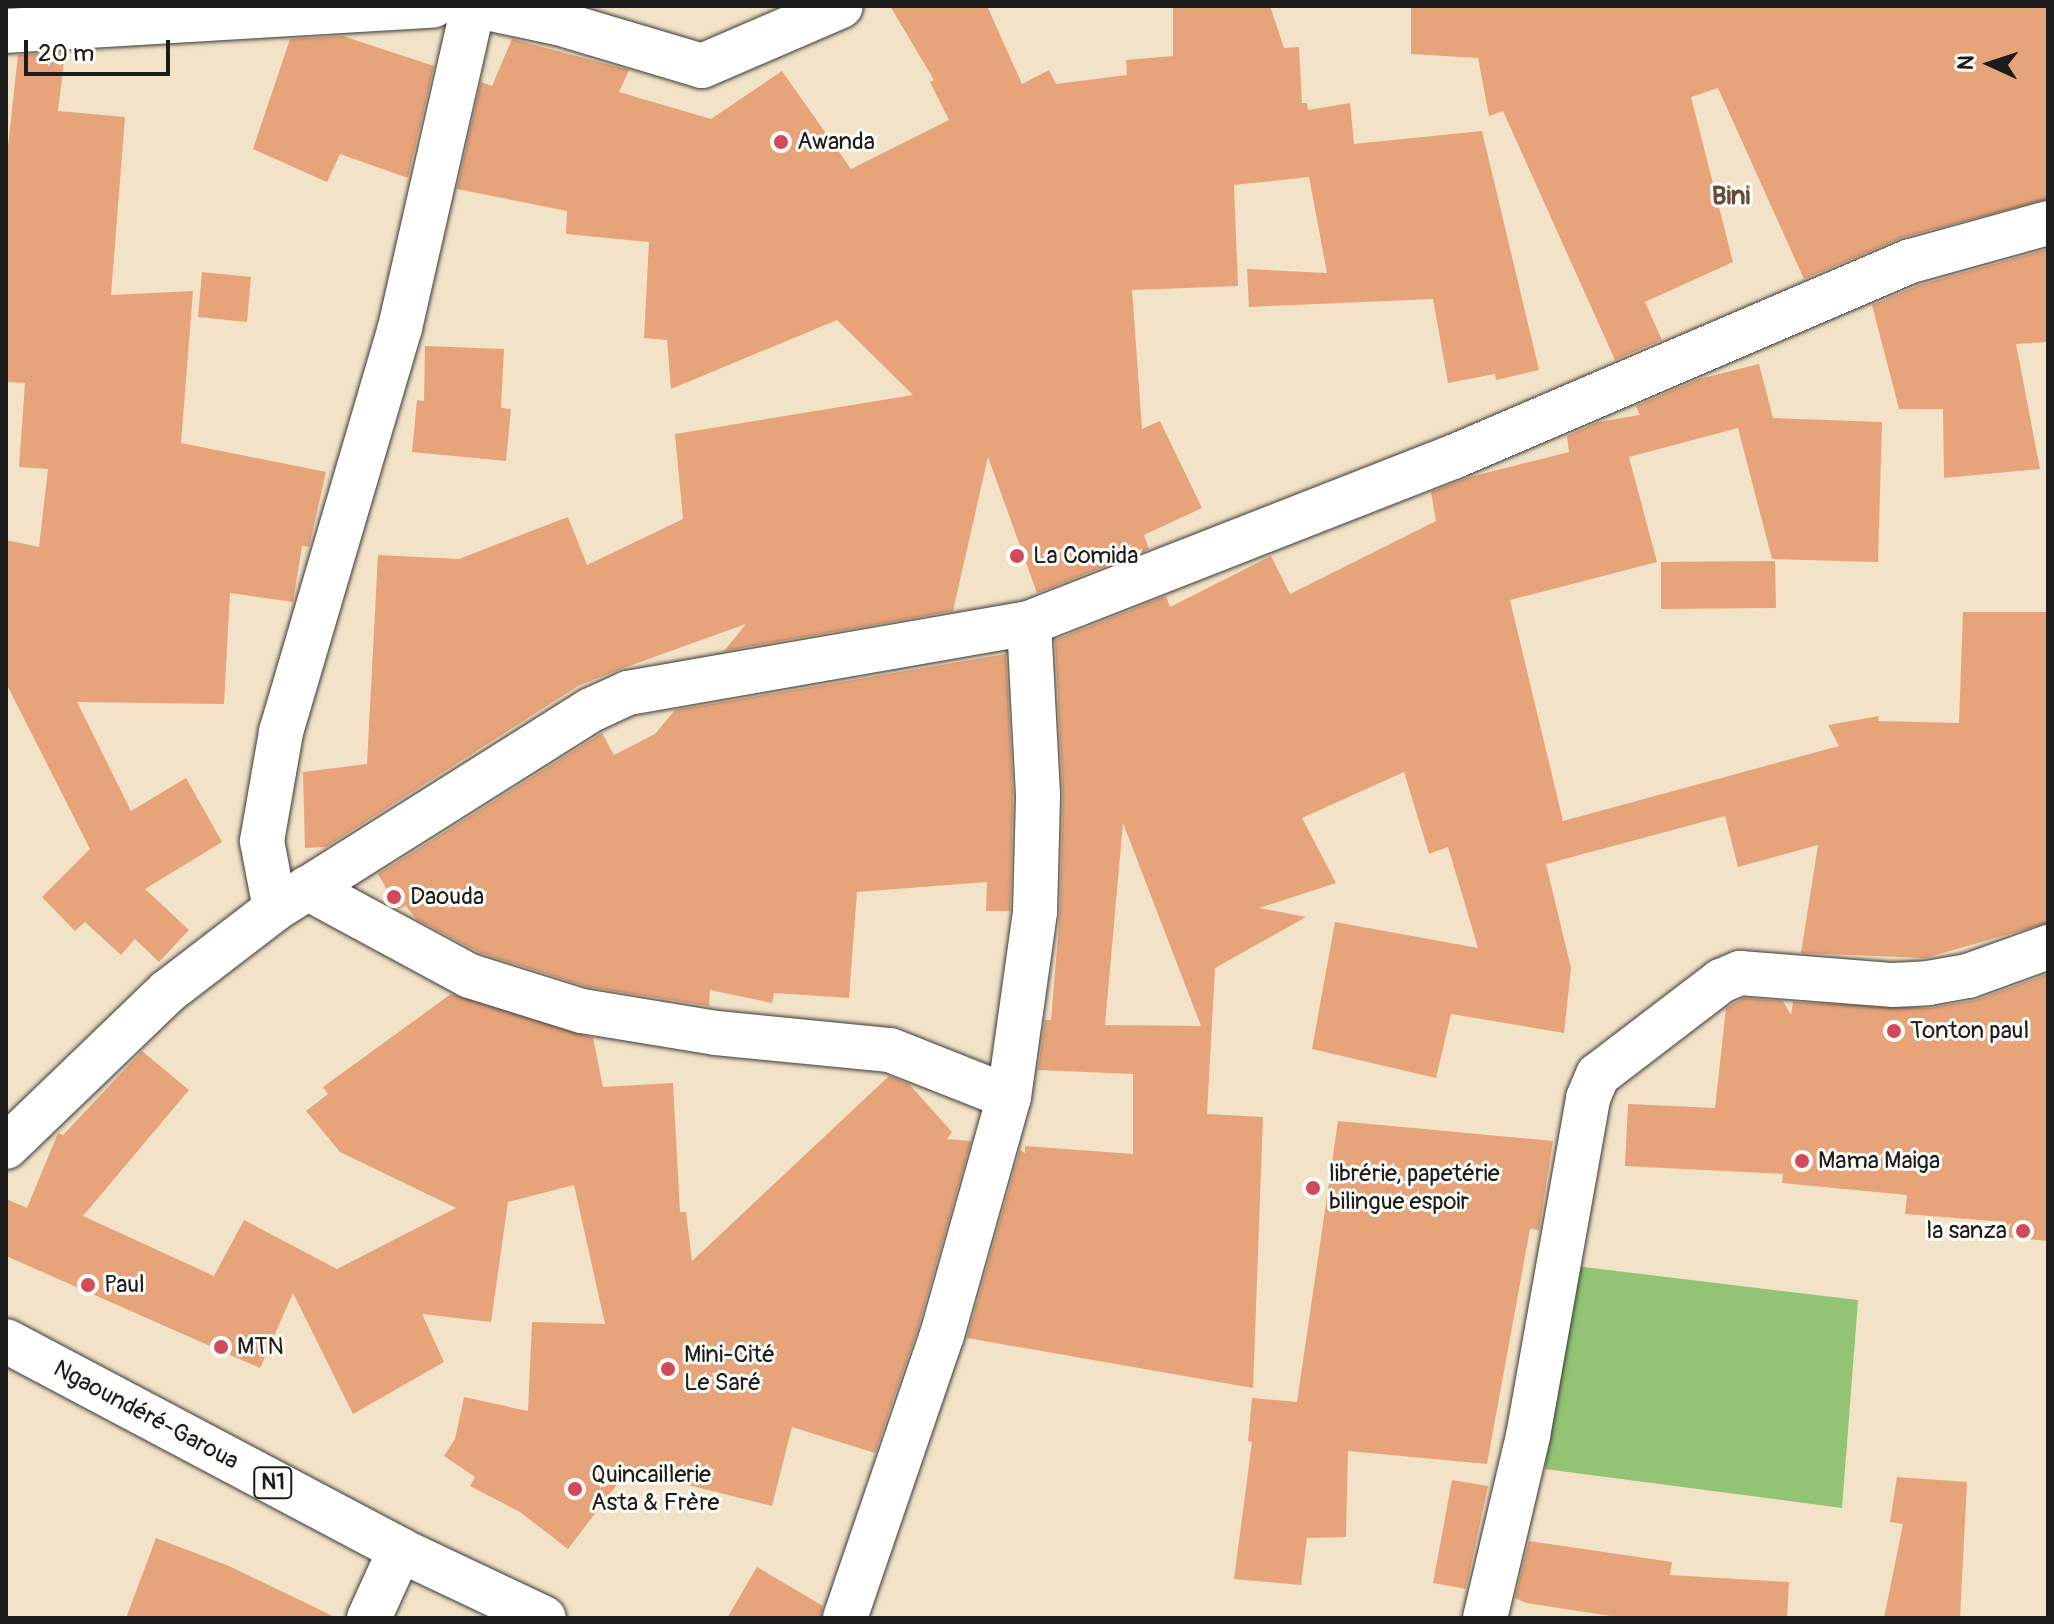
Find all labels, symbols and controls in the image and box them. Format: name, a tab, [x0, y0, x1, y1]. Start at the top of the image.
scale bar	[28, 24, 174, 74]
north arrow	[1950, 24, 2030, 104]
text: 20 m	[38, 39, 94, 68]
text: N	[1952, 55, 1980, 71]
place label: Awanda	[797, 128, 875, 156]
marker: Awanda	[772, 133, 790, 151]
district label: Bini	[1712, 181, 1750, 213]
place label: La Comida	[1033, 542, 1138, 570]
marker: La Comida	[1008, 547, 1026, 565]
place label: Daouda	[410, 883, 484, 911]
marker: Daouda	[385, 888, 403, 906]
place label: Tonton paul	[1910, 1017, 2029, 1045]
marker: Tonton paul	[1885, 1022, 1903, 1040]
place label: Mama Maiga	[1818, 1147, 1940, 1175]
marker: Mama Maiga	[1793, 1152, 1811, 1170]
place label: librérie, papetérie bilingue espoir	[1329, 1160, 1500, 1216]
marker: librérie, papetérie bilingue espoir	[1304, 1179, 1322, 1197]
place label: la sanza	[1927, 1217, 2007, 1245]
marker: la sanza	[2014, 1222, 2032, 1240]
place label: Paul	[104, 1271, 145, 1299]
marker: Paul	[79, 1276, 97, 1294]
place label: MTN	[237, 1333, 284, 1361]
marker: MTN	[212, 1338, 230, 1356]
place label: Mini-Cité Le Saré	[684, 1341, 775, 1397]
street label: Ngaoundéré-Garoua	[49, 1354, 243, 1476]
marker: Mini-Cité Le Saré	[659, 1360, 677, 1378]
place label: Quincaillerie Asta & Frère	[591, 1461, 719, 1517]
road number: N1	[253, 1465, 293, 1501]
marker: Quincaillerie Asta & Frère	[566, 1480, 584, 1498]

